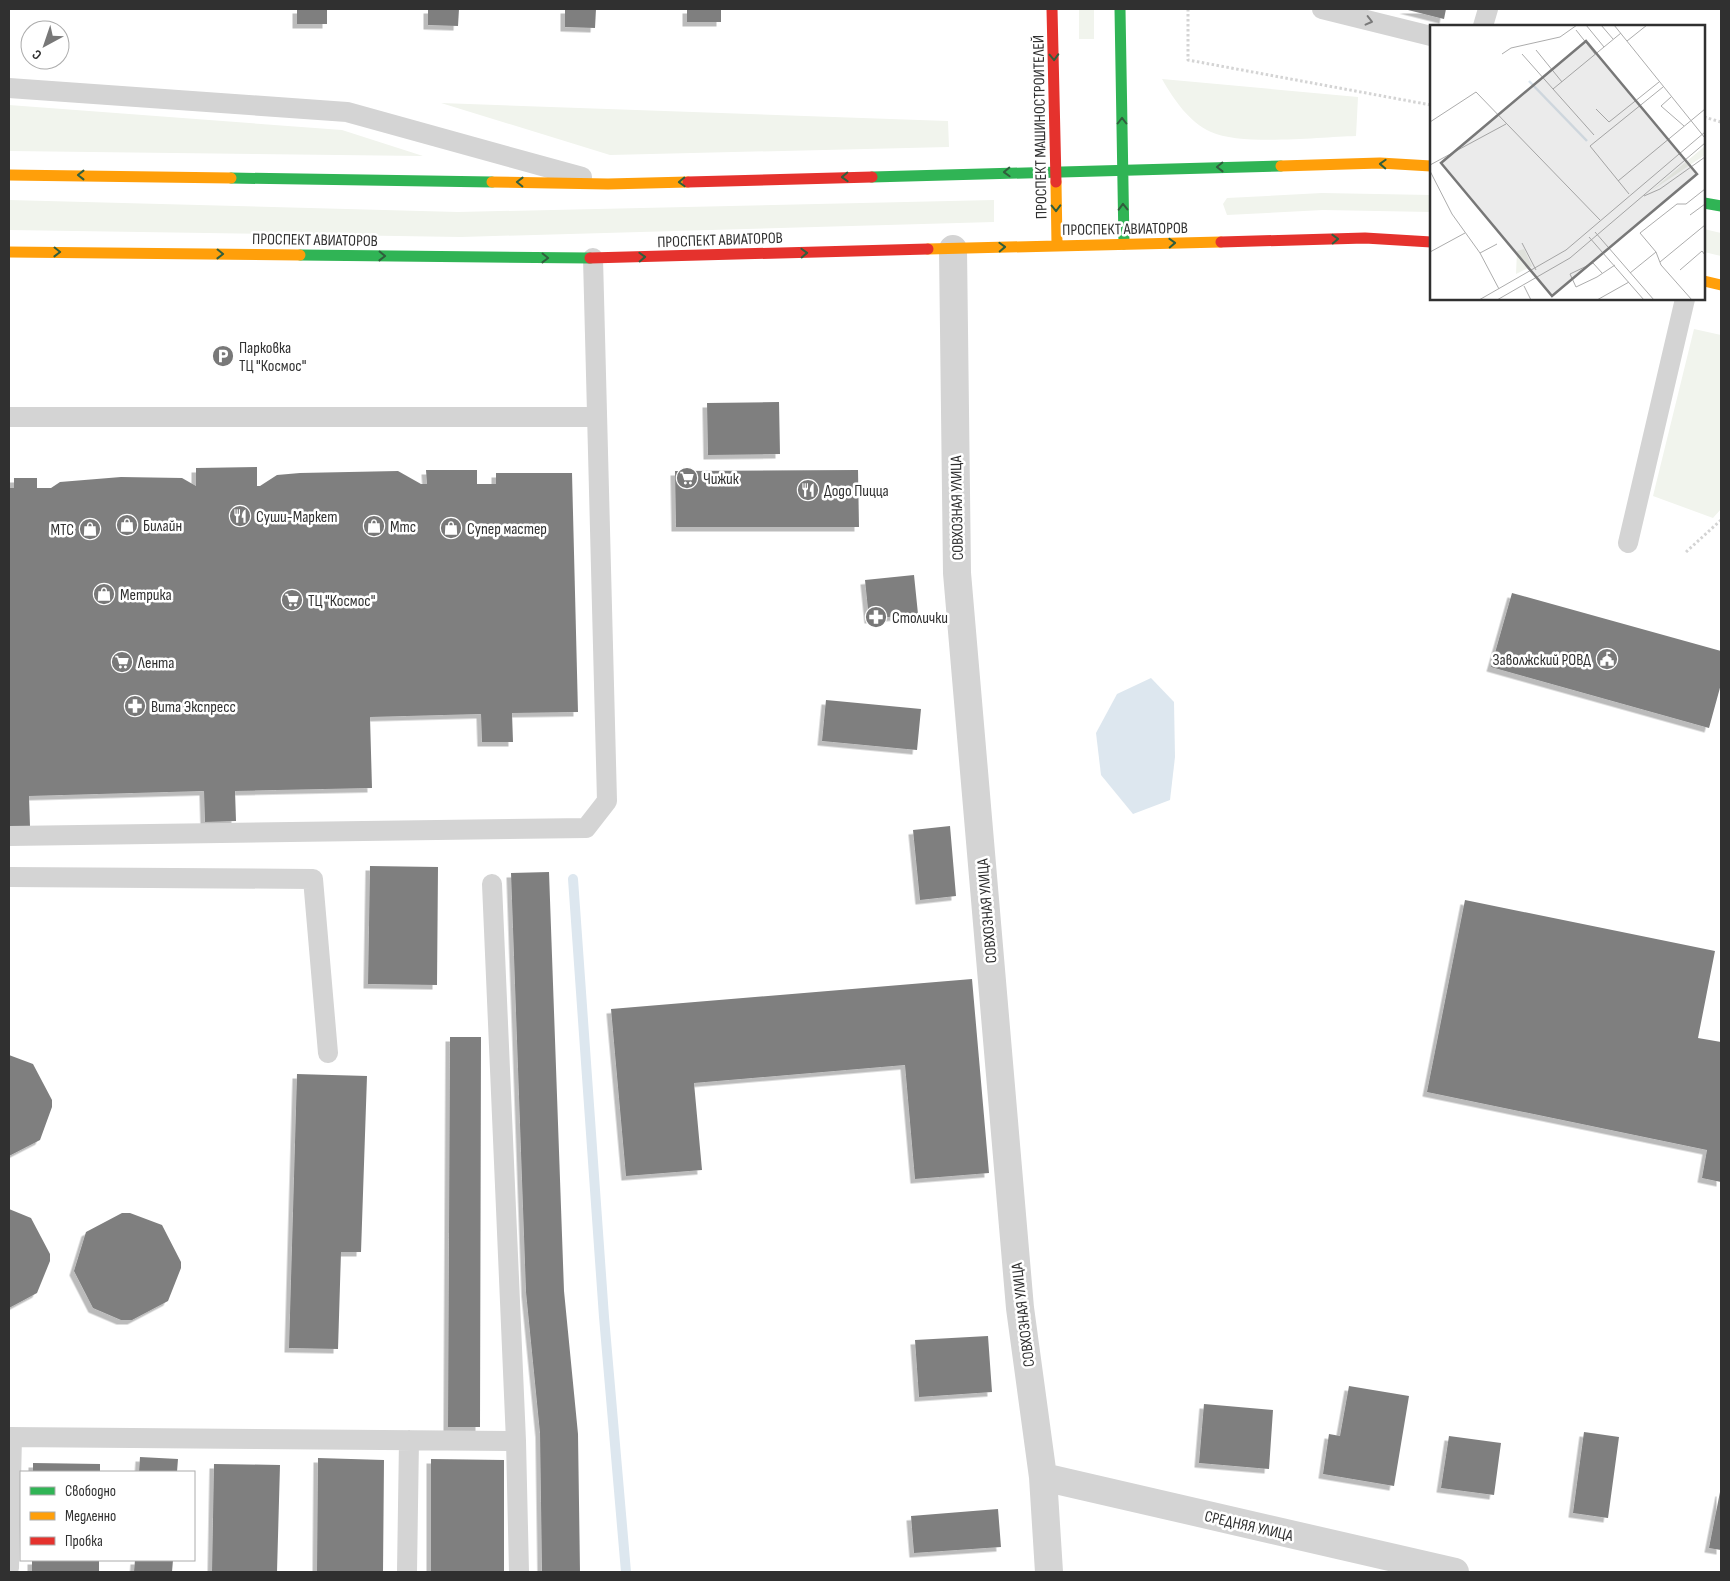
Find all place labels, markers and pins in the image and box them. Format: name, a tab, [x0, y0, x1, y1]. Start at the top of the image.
place label: Парковка ТЦ "Космос"	[239, 339, 306, 376]
parking icon: Парковка ТЦ "Космос"	[211, 344, 235, 368]
supermarket icon: Чижик	[675, 466, 699, 490]
place label: Чижик	[703, 470, 740, 489]
restaurant icon: Додо Пицца	[796, 478, 820, 502]
place label: Додо Пицца	[824, 482, 889, 501]
restaurant icon: Суши-Маркет	[228, 504, 252, 528]
place label: Суши-Маркет	[256, 508, 338, 527]
shop icon: Билайн	[115, 513, 139, 537]
shop icon: Мтс	[362, 514, 386, 538]
shop icon: Супер мастер	[439, 516, 463, 540]
shop icon: МТС	[78, 517, 102, 541]
place label: Билайн	[143, 517, 182, 536]
place label: Мтс	[390, 518, 416, 537]
place label: Супер мастер	[467, 520, 547, 539]
place label: МТС	[51, 521, 74, 540]
shop icon: Метрика	[92, 582, 116, 606]
place label: Метрика	[120, 586, 172, 605]
supermarket icon: ТЦ "Космос"	[280, 588, 304, 612]
place label: ТЦ "Космос"	[308, 592, 375, 611]
pharmacy icon: Столички	[864, 605, 888, 629]
place label: Столички	[892, 609, 948, 628]
public building icon: Заволжский РОВД	[1595, 647, 1619, 671]
supermarket icon: Лента	[110, 650, 134, 674]
place label: Заволжский РОВД	[1493, 651, 1591, 670]
place label: Лента	[137, 654, 175, 673]
pharmacy icon: Вита Экспресс	[123, 694, 147, 718]
place label: Вита Экспресс	[151, 698, 236, 717]

